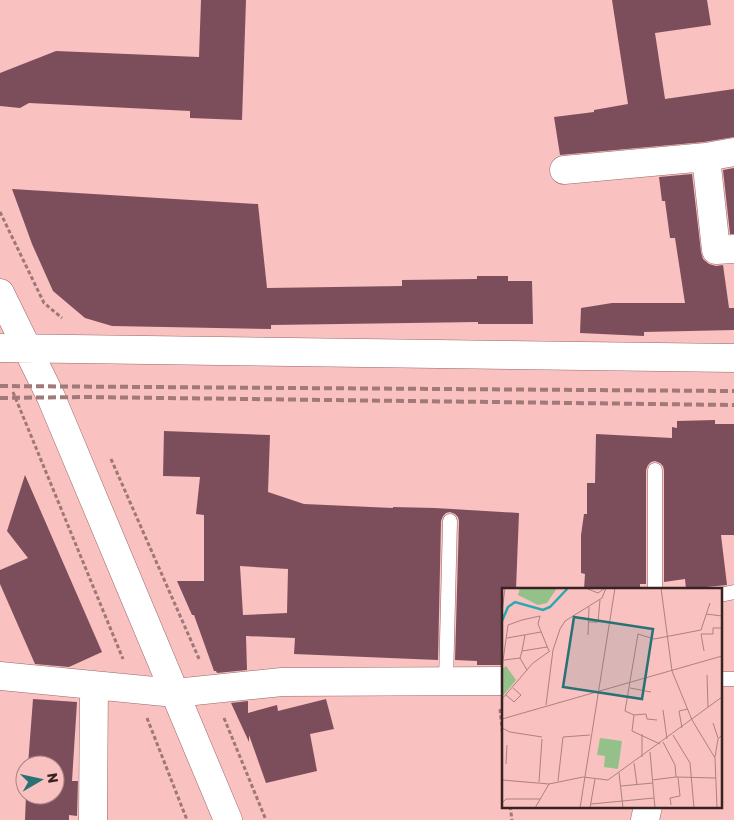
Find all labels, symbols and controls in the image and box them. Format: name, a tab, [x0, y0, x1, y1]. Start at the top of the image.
inset map	[502, 588, 722, 808]
north arrow	[15, 755, 65, 805]
text: N	[43, 772, 62, 784]

